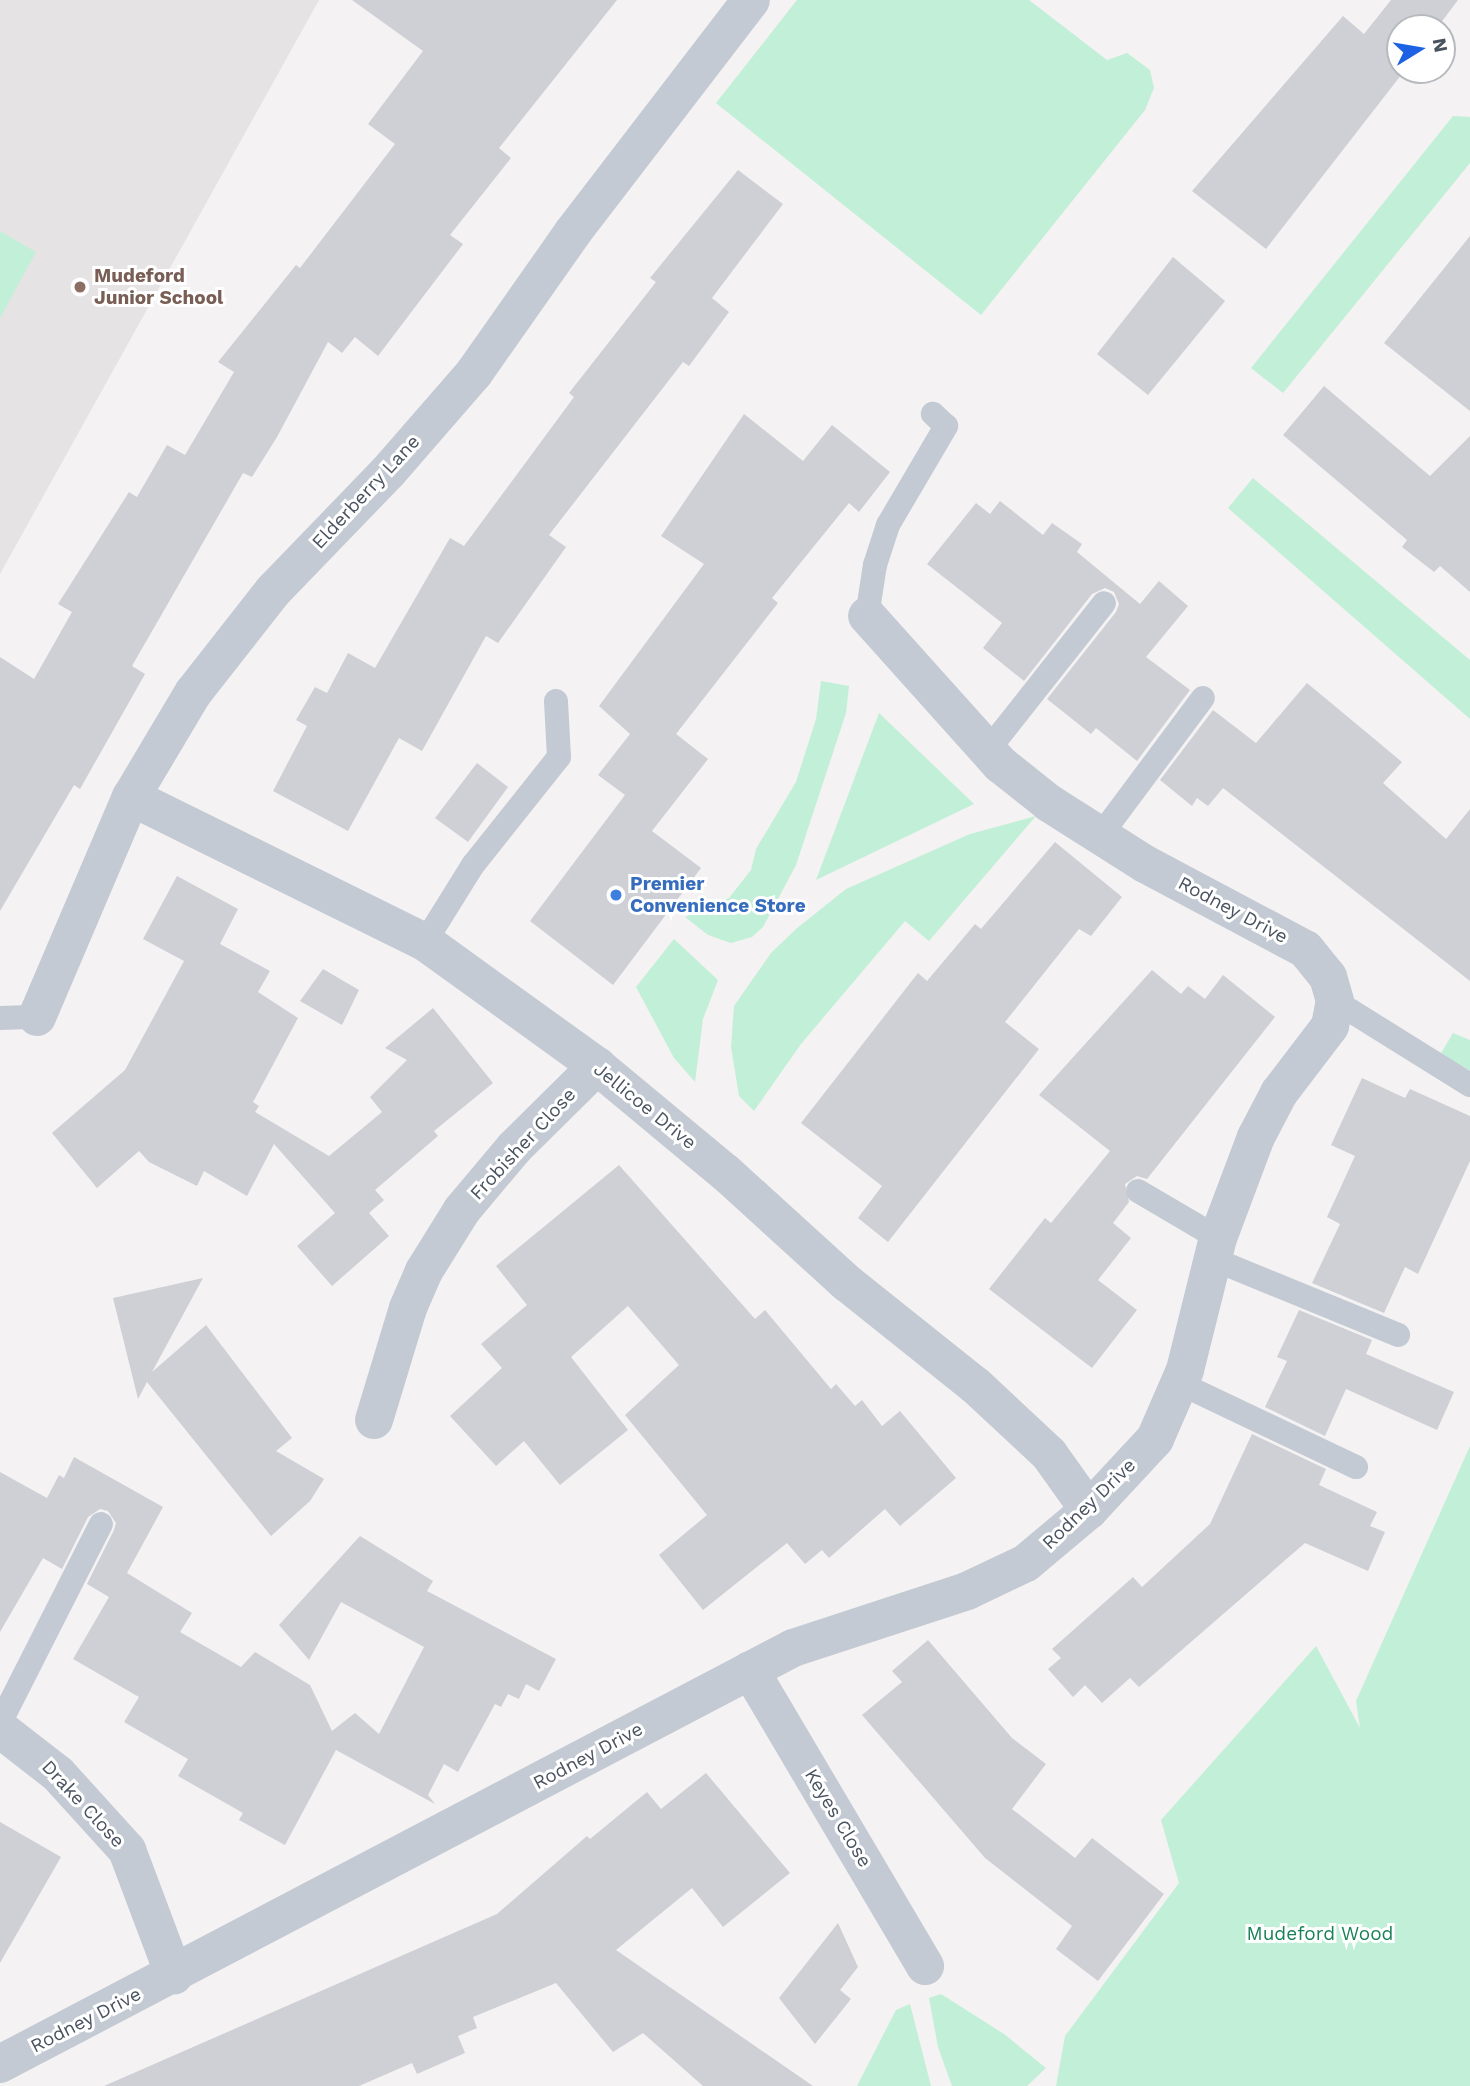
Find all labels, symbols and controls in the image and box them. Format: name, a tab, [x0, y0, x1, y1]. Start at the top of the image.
north arrow	[1386, 14, 1456, 84]
text: N	[1428, 36, 1453, 54]
place label: Mudeford Junior School	[94, 265, 224, 309]
marker: Mudeford Junior School	[72, 279, 88, 295]
street label: Elderberry Lane	[307, 430, 425, 554]
street label: Rodney Drive	[1174, 871, 1292, 949]
place label: Premier Convenience Store	[630, 873, 806, 917]
marker: Premier Convenience Store	[608, 887, 624, 903]
street label: Jellicoe Drive	[589, 1058, 701, 1154]
street label: Frobisher Close	[465, 1083, 581, 1205]
street label: Rodney Drive	[1037, 1454, 1141, 1554]
street label: Rodney Drive	[529, 1717, 647, 1795]
street label: Drake Close	[37, 1756, 129, 1852]
street label: Keyes Close	[800, 1765, 876, 1871]
park label: Mudeford Wood	[1246, 1923, 1394, 1945]
street label: Rodney Drive	[27, 1982, 145, 2058]

